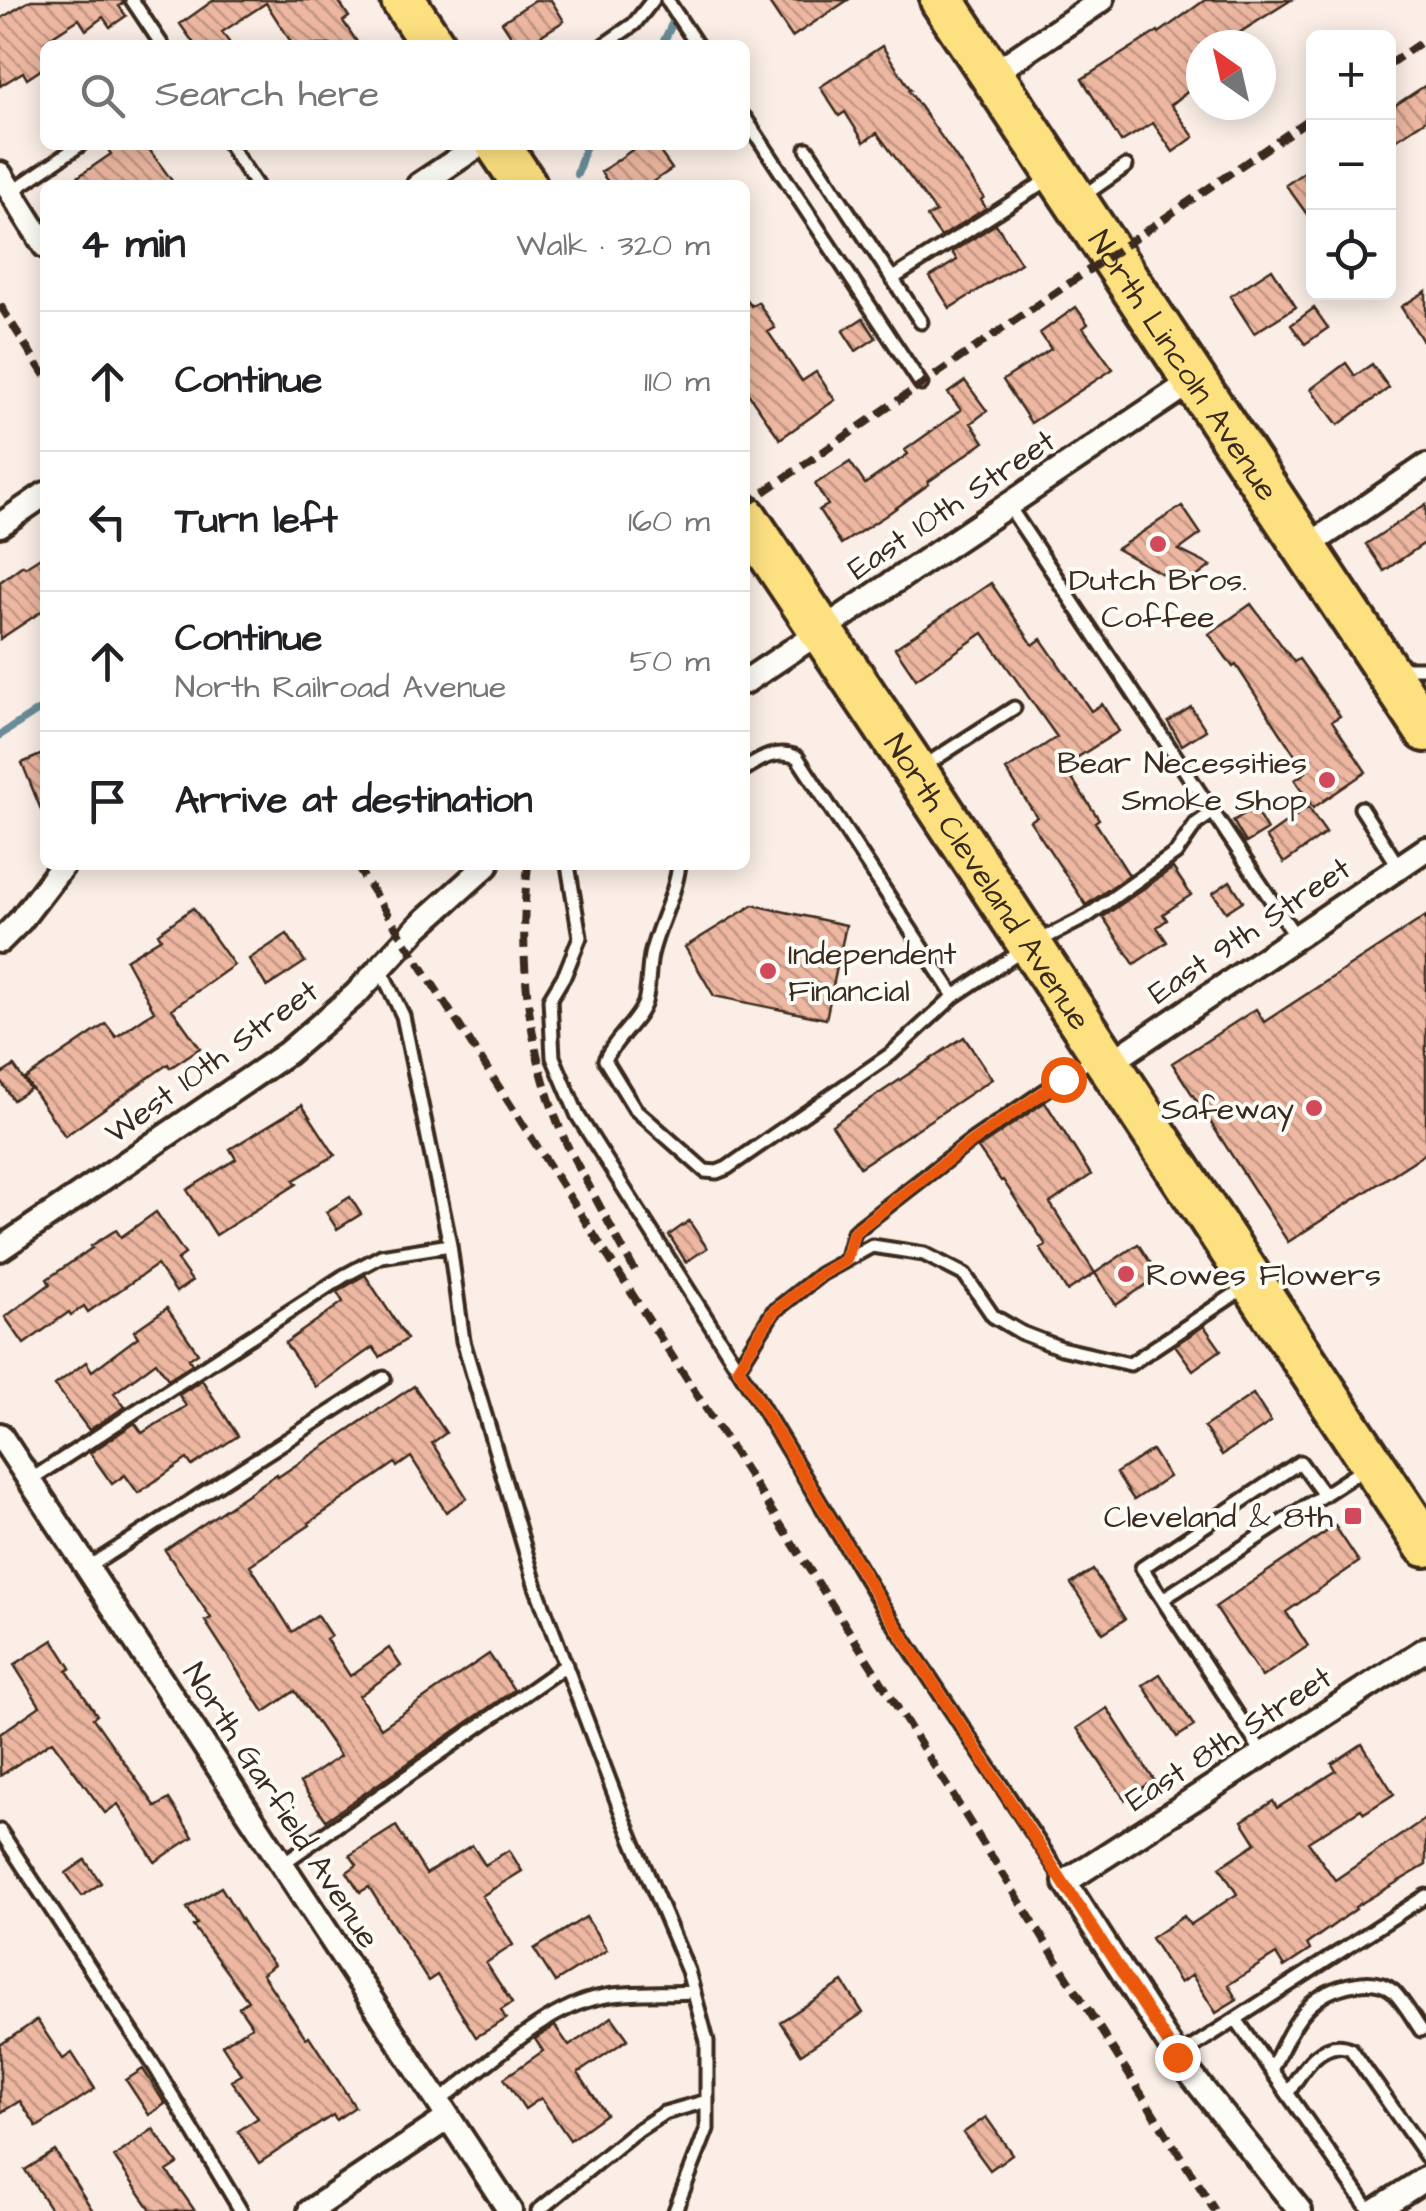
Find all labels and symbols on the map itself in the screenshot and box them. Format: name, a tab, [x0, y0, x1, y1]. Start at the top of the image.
north arrow	[1186, 30, 1276, 120]
street label: North Lincoln Avenue	[1077, 222, 1289, 510]
street label: East 10th Street	[839, 419, 1065, 591]
marker: Dutch Bros. Coffee	[1147, 533, 1169, 555]
place label: Dutch Bros. Coffee	[1069, 558, 1247, 640]
street label: North Cleveland Avenue	[872, 725, 1101, 1039]
place label: Bear Necessities Smoke Shop	[1057, 741, 1307, 823]
marker: Bear Necessities Smoke Shop	[1316, 769, 1338, 791]
street label: East 9th Street	[1140, 847, 1360, 1016]
place label: Independent Financial	[788, 932, 956, 1014]
marker: Independent Financial	[757, 960, 779, 982]
street label: West 10th Street	[96, 969, 328, 1155]
route start	[1041, 1057, 1087, 1103]
place label: Safeway	[1161, 1087, 1294, 1132]
marker: Safeway	[1303, 1097, 1325, 1119]
place label: Rowes Flowers	[1146, 1253, 1381, 1298]
marker: Rowes Flowers	[1115, 1263, 1137, 1285]
place label: Cleveland & 8th	[1104, 1495, 1333, 1540]
marker: Cleveland & 8th	[1342, 1505, 1364, 1527]
street label: North Garfield Avenue	[171, 1654, 390, 1958]
street label: East 8th Street	[1117, 1656, 1341, 1823]
route end	[1155, 2035, 1201, 2081]

